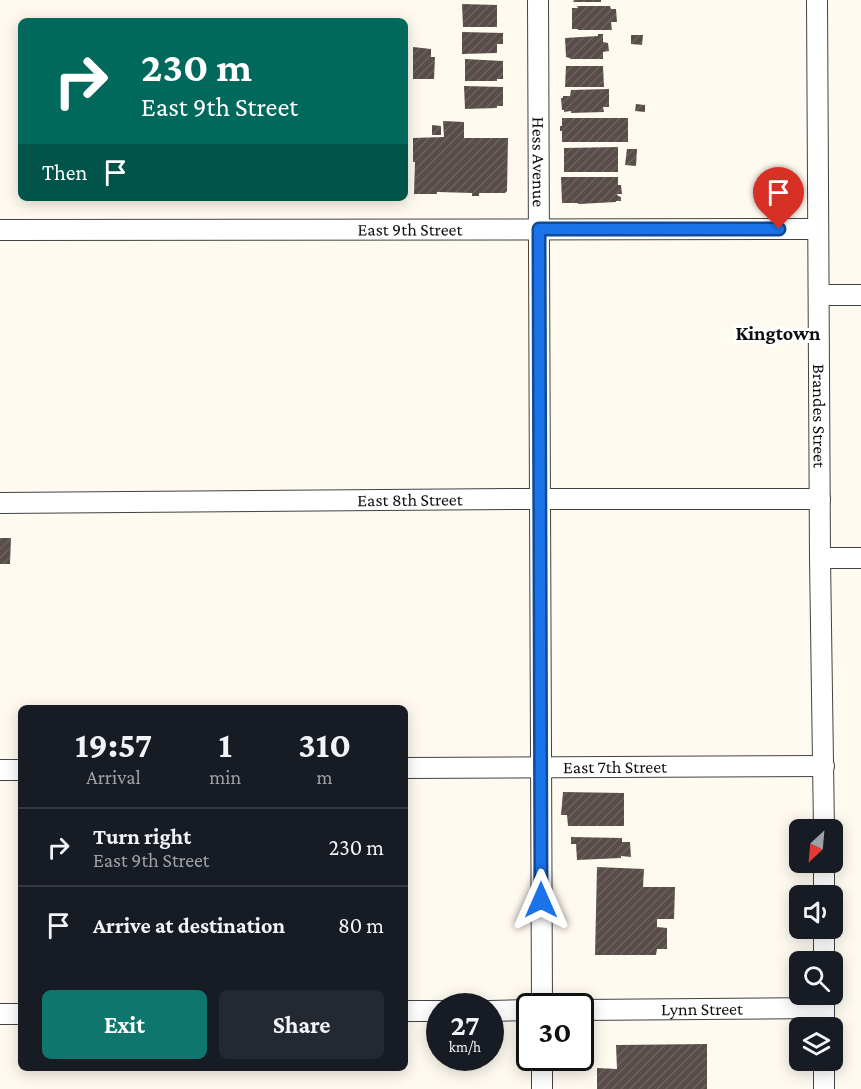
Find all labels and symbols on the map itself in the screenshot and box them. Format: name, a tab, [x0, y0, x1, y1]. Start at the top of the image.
street label: Hess Avenue	[528, 117, 549, 207]
pin	[753, 167, 804, 229]
street label: East 9th Street	[358, 219, 464, 240]
district label: Kingtown	[736, 322, 821, 344]
street label: Brandes Street	[809, 364, 830, 469]
street label: East 8th Street	[357, 489, 464, 510]
street label: East 7th Street	[563, 757, 668, 777]
north arrow	[789, 819, 843, 873]
position arrow	[509, 868, 573, 932]
speed limit sign: 30	[516, 993, 594, 1071]
street label: Lynn Street	[661, 999, 744, 1019]

